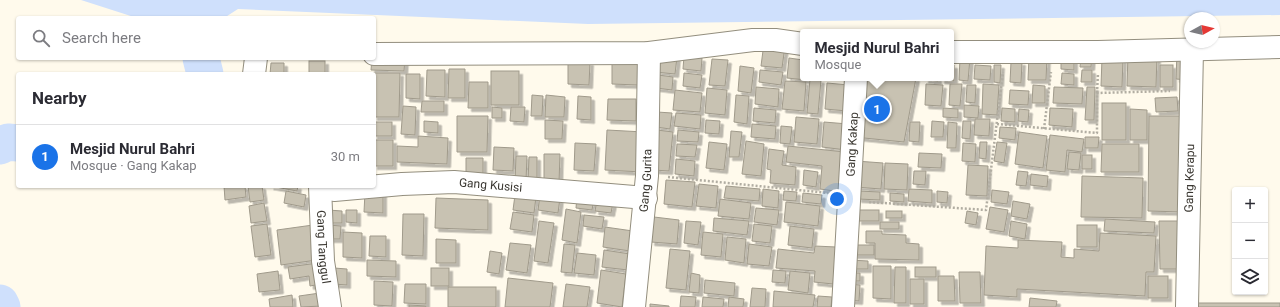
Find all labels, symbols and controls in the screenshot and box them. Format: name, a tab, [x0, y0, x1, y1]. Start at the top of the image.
north arrow	[1184, 12, 1220, 48]
search box	[16, 16, 376, 60]
icon: search	[30, 27, 52, 49]
text: Search here	[62, 29, 141, 47]
popup	[800, 29, 954, 81]
text: Mesjid Nurul Bahri	[814, 39, 940, 57]
text: Mosque	[814, 57, 861, 72]
text: Nearby	[32, 88, 87, 108]
pin: 1	[864, 94, 890, 124]
street label: Gang Kakap	[843, 111, 861, 177]
text: Mesjid Nurul Bahri	[70, 140, 195, 158]
street label: Gang Kerapu	[1182, 144, 1197, 212]
text: 1	[41, 149, 49, 164]
text: 30 m	[331, 149, 360, 164]
street label: Gang Gurita	[636, 149, 654, 213]
text: Mosque · Gang Kakap	[70, 158, 197, 173]
street label: Gang Kusisi	[458, 175, 523, 195]
map controls	[1232, 187, 1268, 295]
button: +	[1232, 187, 1268, 223]
your location	[827, 189, 847, 209]
street label: Gang Tanggul	[314, 210, 333, 285]
button: −	[1232, 223, 1268, 259]
button: layers	[1232, 259, 1268, 295]

